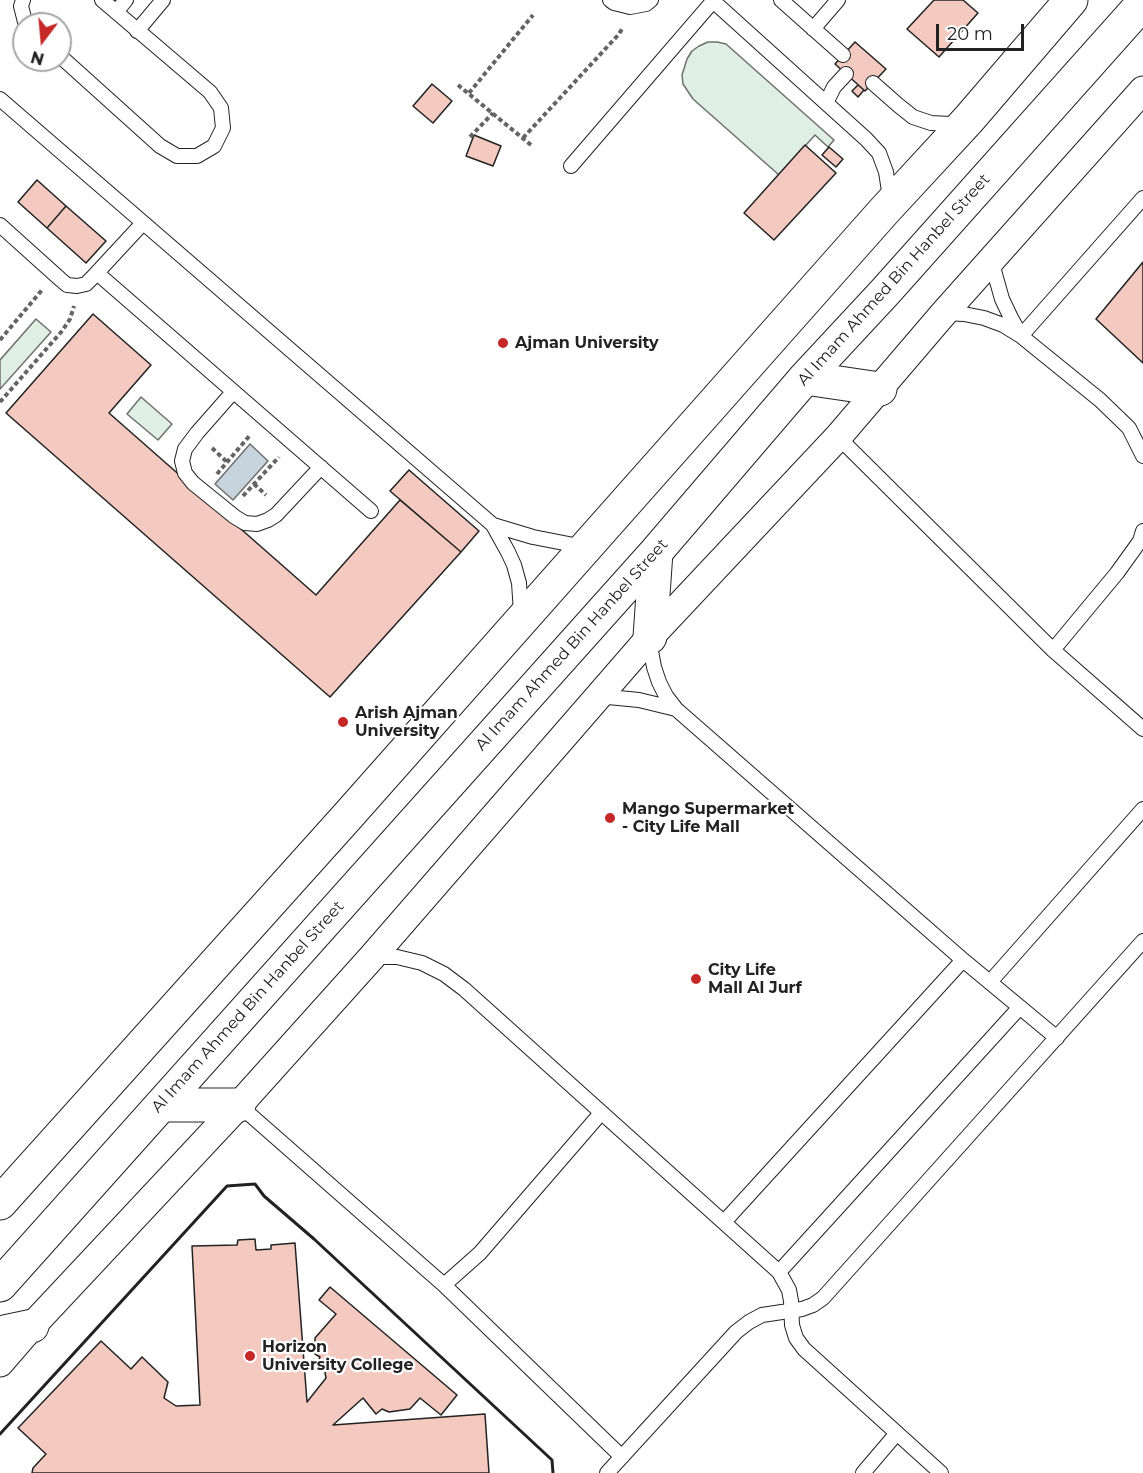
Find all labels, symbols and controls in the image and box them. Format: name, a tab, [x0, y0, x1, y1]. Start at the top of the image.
north arrow	[12, 12, 72, 72]
scale bar	[939, 12, 1028, 50]
text: 20 m	[947, 23, 993, 45]
text: N	[29, 47, 46, 69]
street label: Al Imam Ahmed Bin Hanbel Street	[794, 170, 994, 390]
place label: Ajman University	[515, 333, 659, 353]
marker: Ajman University	[496, 336, 510, 350]
street label: Al Imam Ahmed Bin Hanbel Street	[472, 535, 672, 755]
place label: Arish Ajman University	[355, 703, 458, 741]
marker: Arish Ajman University	[336, 715, 350, 729]
place label: Mango Supermarket - City Life Mall	[622, 799, 794, 837]
marker: Mango Supermarket - City Life Mall	[603, 811, 617, 825]
street label: Al Imam Ahmed Bin Hanbel Street	[148, 897, 348, 1117]
place label: City Life Mall Al Jurf	[708, 960, 802, 998]
marker: City Life Mall Al Jurf	[689, 972, 703, 986]
place label: Horizon University College	[262, 1337, 414, 1375]
marker: Horizon University College	[243, 1349, 257, 1363]

